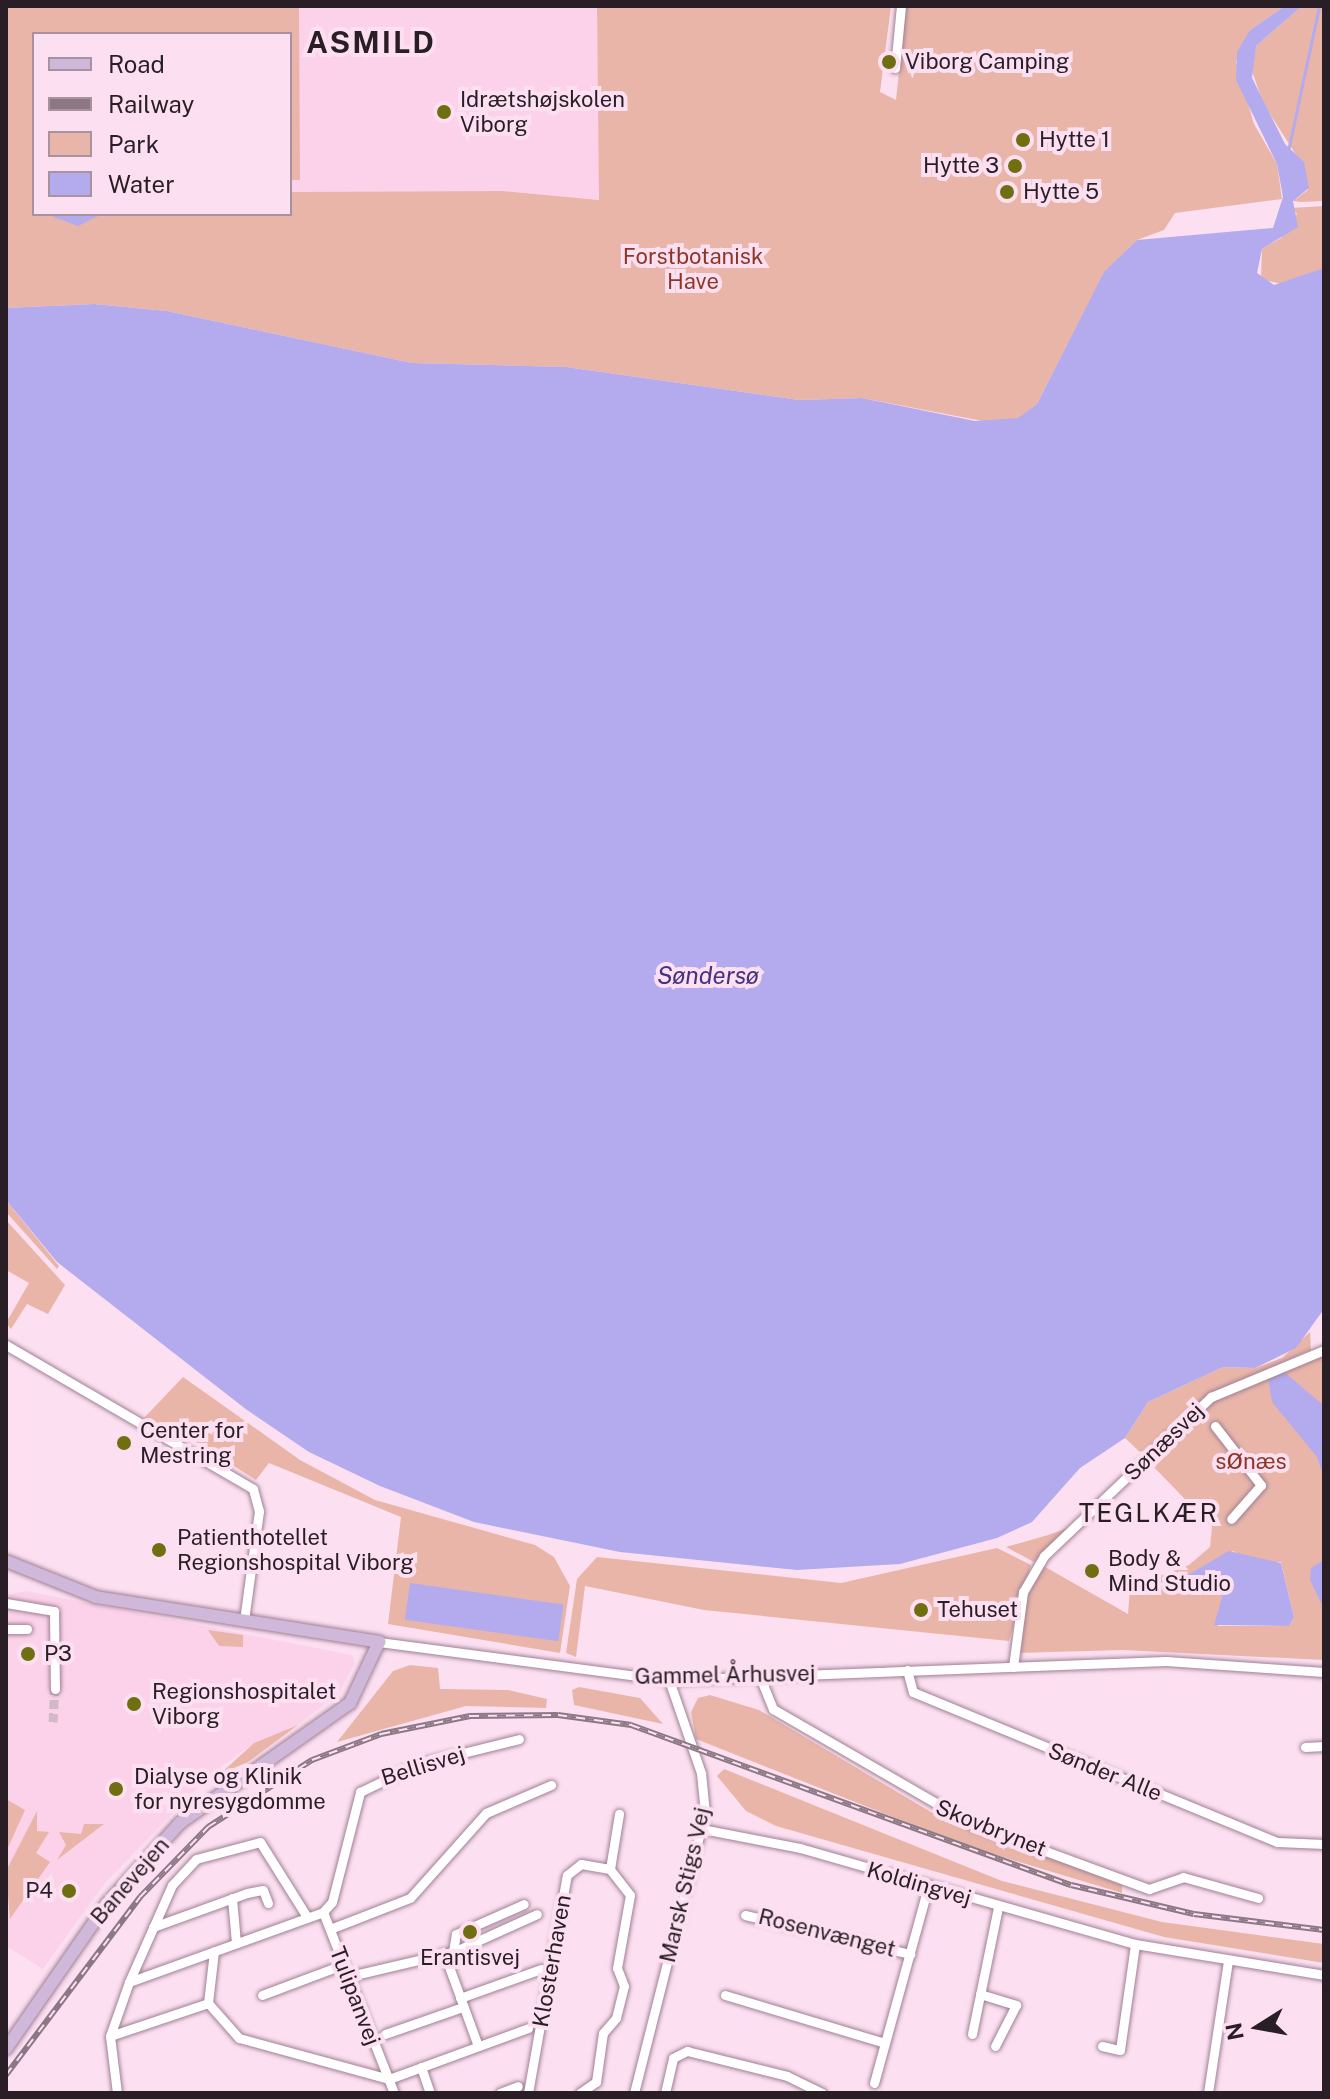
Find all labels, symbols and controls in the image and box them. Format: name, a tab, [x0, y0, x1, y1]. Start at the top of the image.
district label: ASMILD	[306, 24, 436, 60]
legend	[32, 32, 292, 216]
place label: Viborg Camping	[905, 49, 1070, 75]
text: Road	[108, 50, 165, 78]
marker: Viborg Camping	[880, 53, 898, 71]
place label: Idrætshøjskolen Viborg	[460, 86, 625, 138]
text: Railway	[108, 90, 194, 118]
marker: Idrætshøjskolen Viborg	[435, 103, 453, 121]
place label: Hytte 1	[1039, 127, 1110, 153]
text: Park	[108, 130, 159, 158]
marker: Hytte 1	[1014, 131, 1032, 149]
place label: Hytte 3	[923, 153, 999, 179]
marker: Hytte 3	[1006, 157, 1024, 175]
text: Water	[108, 170, 175, 198]
place label: Hytte 5	[1023, 179, 1099, 205]
marker: Hytte 5	[998, 183, 1016, 201]
park label: Forstbotanisk Have	[623, 243, 763, 294]
water label: Søndersø	[657, 962, 759, 990]
street label: Sønæsvej	[1119, 1398, 1209, 1486]
place label: Center for Mestring	[140, 1417, 244, 1468]
marker: Center for Mestring	[115, 1434, 133, 1452]
park label: sØnæs	[1215, 1449, 1287, 1475]
district label: TEGLKÆR	[1079, 1497, 1219, 1529]
place label: Patienthotellet Regionshospital Viborg	[177, 1524, 414, 1576]
marker: Patienthotellet Regionshospital Viborg	[148, 1539, 170, 1561]
place label: Body & Mind Studio	[1108, 1545, 1231, 1596]
marker: Body & Mind Studio	[1083, 1562, 1101, 1580]
place label: Tehuset	[937, 1597, 1018, 1623]
marker: Tehuset	[912, 1601, 930, 1619]
place label: P3	[44, 1641, 72, 1667]
marker: P3	[19, 1645, 37, 1663]
street label: Gammel Århusvej	[634, 1660, 816, 1690]
place label: Regionshospitalet Viborg	[152, 1678, 336, 1730]
marker: Regionshospitalet Viborg	[123, 1693, 145, 1715]
street label: Sønder Alle	[1044, 1737, 1166, 1807]
street label: Bellisvej	[378, 1741, 468, 1791]
place label: Dialyse og Klinik for nyresygdomme	[134, 1763, 326, 1814]
marker: Dialyse og Klinik for nyresygdomme	[105, 1778, 127, 1800]
street label: Skovbrynet	[932, 1794, 1050, 1862]
street label: Marsk Stigs Vej	[654, 1805, 716, 1965]
street label: Banevejen	[85, 1832, 175, 1930]
street label: Koldingvej	[864, 1857, 974, 1911]
place label: P4	[25, 1878, 53, 1904]
marker: P4	[60, 1882, 78, 1900]
street label: Klosterhaven	[527, 1893, 577, 2029]
street label: Rosenvænget	[756, 1903, 898, 1963]
marker: Erantisvej	[461, 1923, 479, 1941]
street label: Tulipanvej	[324, 1943, 386, 2049]
place label: Erantisvej	[420, 1945, 520, 1971]
north arrow	[1218, 1987, 1298, 2067]
text: N	[1220, 2021, 1249, 2043]

